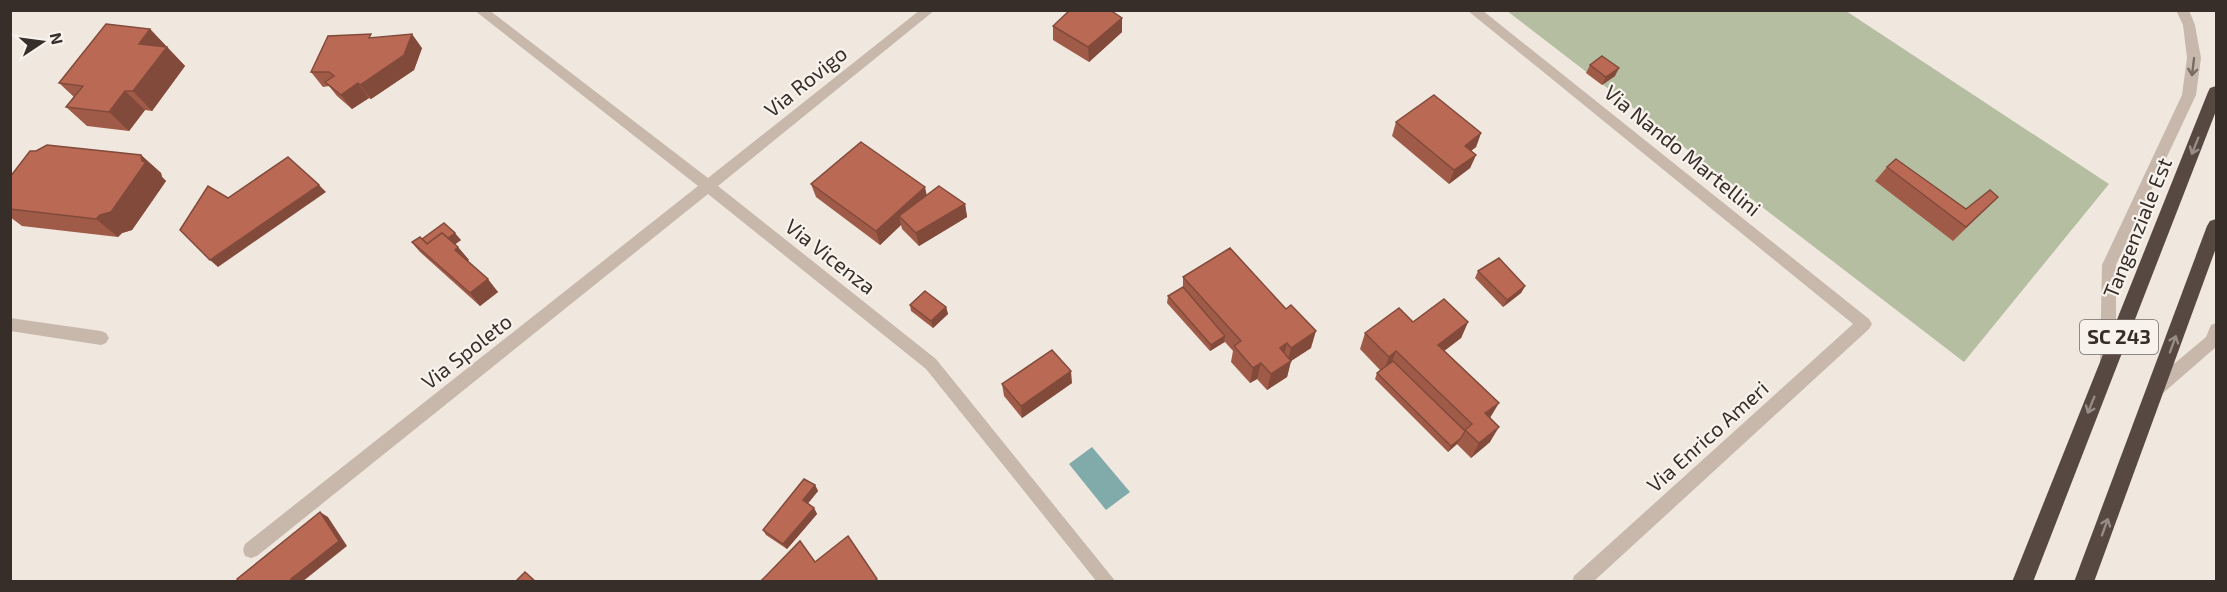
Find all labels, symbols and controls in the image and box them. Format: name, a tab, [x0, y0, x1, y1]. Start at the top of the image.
north arrow	[12, 12, 72, 72]
text: N	[47, 31, 68, 46]
street label: Via Rovigo	[759, 40, 851, 122]
one-way arrow	[2187, 56, 2198, 76]
street label: Via Nando Martellini	[1600, 79, 1766, 221]
one-way arrow	[2189, 136, 2200, 155]
street label: Tangenziale Est	[2097, 154, 2176, 301]
street label: Via Vicenza	[781, 213, 881, 299]
street label: Via Spoleto	[416, 308, 516, 394]
road number: SC 243	[2080, 320, 2158, 354]
one-way arrow	[2168, 335, 2179, 354]
street label: Via Enrico Ameri	[1641, 375, 1773, 497]
one-way arrow	[2085, 396, 2096, 414]
one-way arrow	[2100, 518, 2111, 536]

